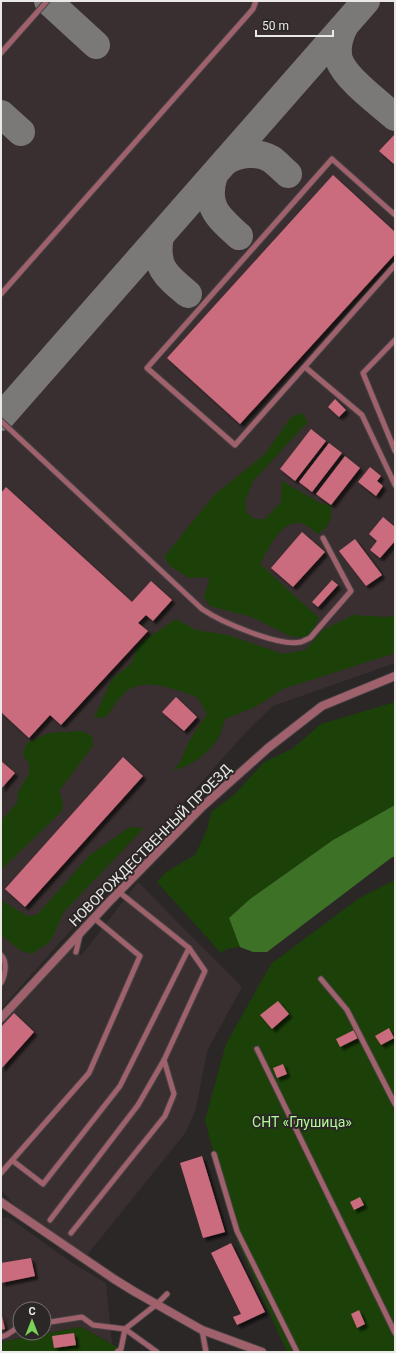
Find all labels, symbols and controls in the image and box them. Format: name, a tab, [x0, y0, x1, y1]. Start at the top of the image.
scale bar	[256, 12, 333, 38]
text: 50 m	[262, 19, 289, 33]
street label: НОВОРОЖДЕСТВЕННЫЙ ПРОЕЗД	[66, 760, 235, 929]
park label: СНТ «Глушица»	[252, 1114, 352, 1130]
north arrow	[12, 1301, 52, 1341]
text: С	[28, 1305, 36, 1318]

